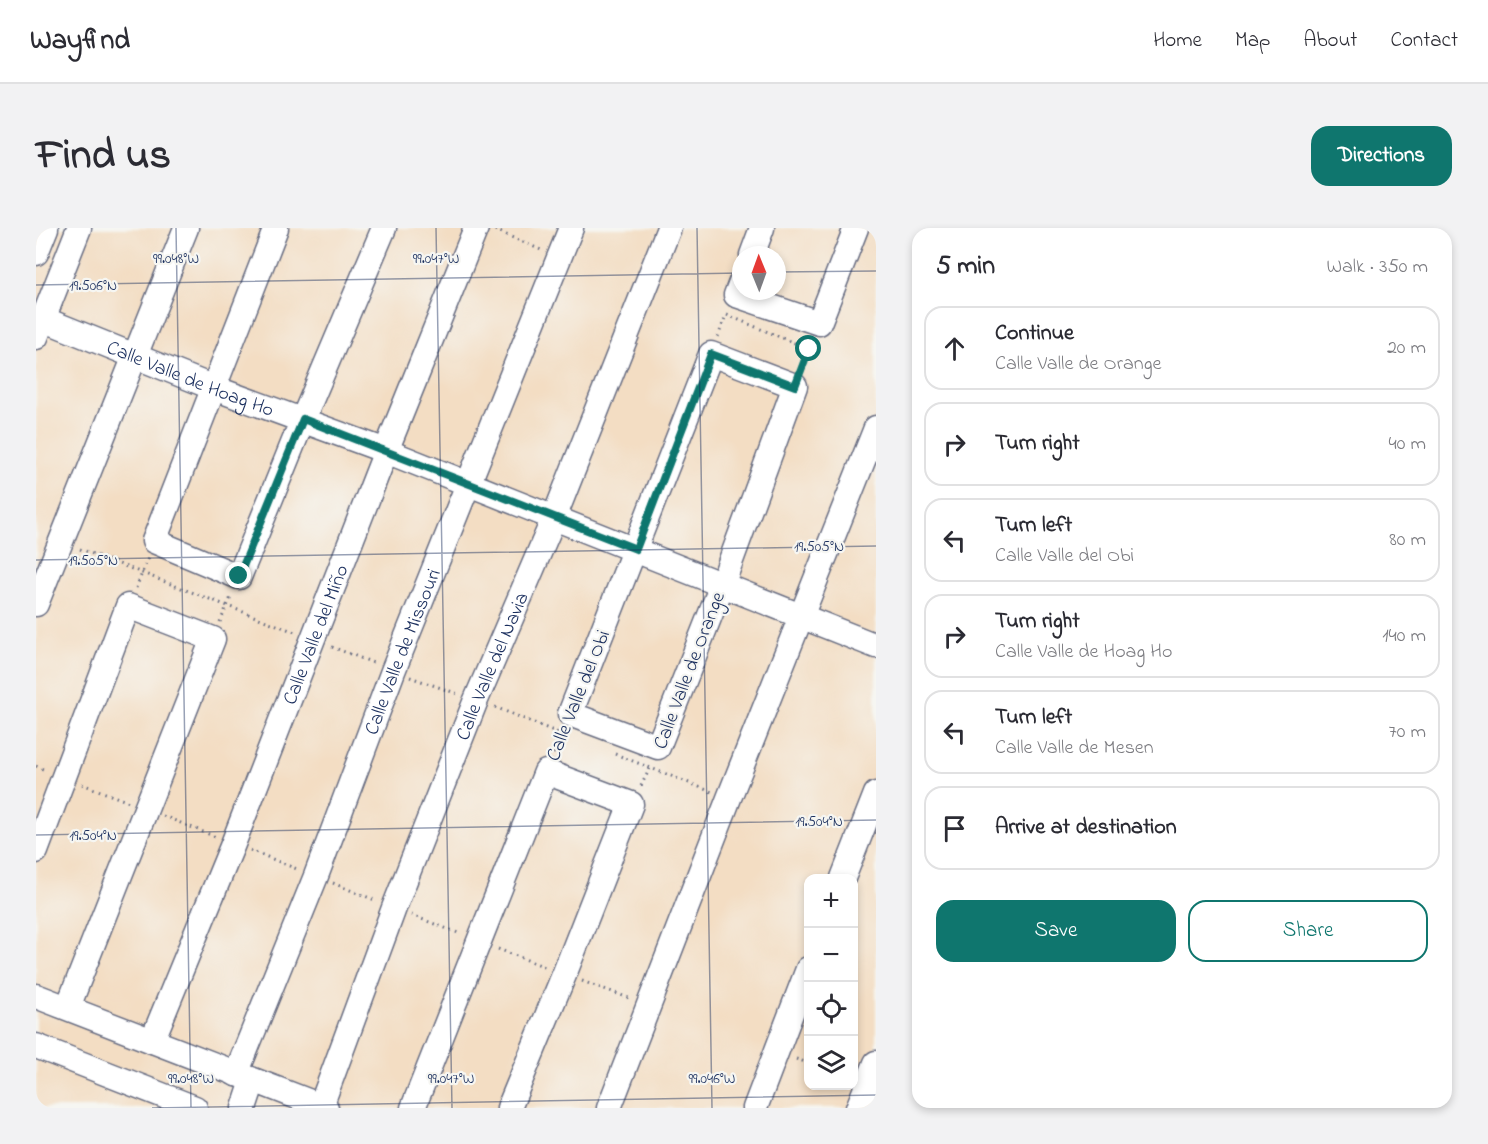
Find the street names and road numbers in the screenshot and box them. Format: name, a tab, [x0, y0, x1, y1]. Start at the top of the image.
street label: Calle Valle de Hoag Ho	[102, 334, 278, 426]
street label: Calle Valle del Miño	[277, 561, 357, 709]
street label: Calle Valle de Missouri	[358, 565, 450, 739]
street label: Calle Valle del Navia	[449, 588, 538, 745]
street label: Calle Valle de Orange	[647, 588, 735, 754]
street label: Calle Valle del Obi	[540, 626, 619, 766]

